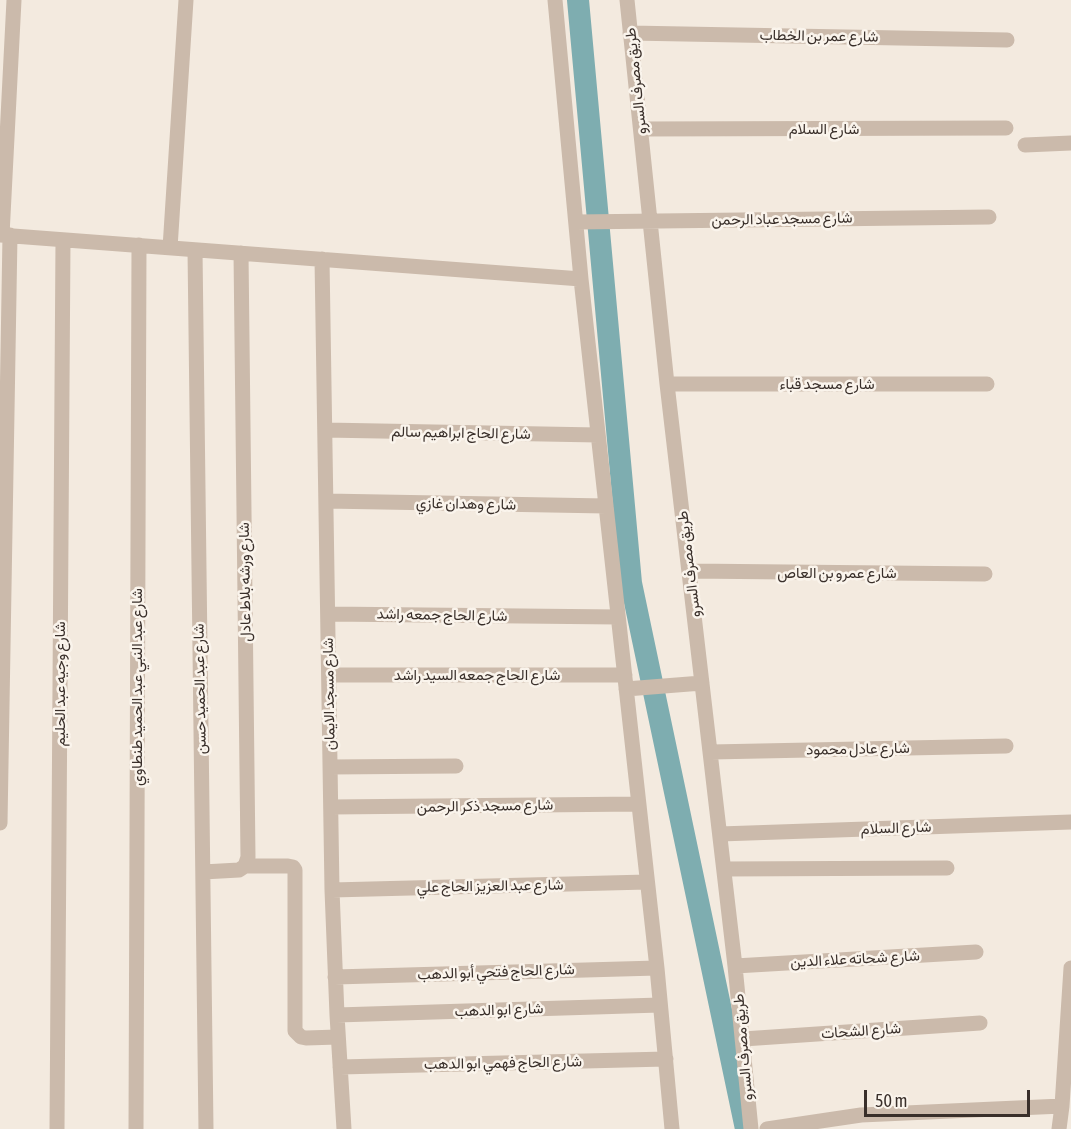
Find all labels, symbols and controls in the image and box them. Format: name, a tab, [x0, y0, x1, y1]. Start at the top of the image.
street label: شارع عمر بن الخطاب	[759, 26, 879, 46]
street label: طريق مصرف السرو	[621, 27, 651, 135]
street label: شارع السلام	[789, 120, 859, 138]
street label: شارع مسجد عباد الرحمن	[711, 209, 853, 229]
street label: شارع مسجد قباء	[779, 375, 875, 393]
street label: شارع الحاج ابراهيم سالم	[391, 423, 531, 443]
street label: شارع وهدان غازي	[416, 494, 516, 514]
street label: طريق مصرف السرو	[674, 510, 704, 618]
street label: شارع ورشه بلاط عادل	[235, 522, 255, 642]
street label: شارع عمرو بن العاص	[777, 564, 897, 582]
street label: شارع عبد النبي عبد الحميد طنطاوي	[128, 588, 146, 786]
street label: شارع الحاج جمعه راشد	[376, 605, 508, 625]
street label: شارع وجيه عبد الحليم	[51, 621, 69, 747]
street label: شارع عبد الحميد حسن	[190, 623, 210, 755]
street label: شارع مسجد الايمان	[319, 638, 339, 750]
street label: شارع الحاج جمعه السيد راشد	[394, 666, 560, 684]
street label: شارع عادل محمود	[806, 739, 910, 759]
street label: شارع مسجد ذكر الرحمن	[417, 796, 553, 816]
street label: شارع السلام	[860, 818, 932, 838]
street label: شارع عبد العزيز الحاج علي	[416, 876, 564, 896]
street label: شارع شحاته علاء الدين	[790, 947, 920, 971]
street label: شارع الحاج فتحي أبو الدهب	[417, 960, 575, 984]
street label: طريق مصرف السرو	[729, 993, 757, 1101]
street label: شارع ابو الدهب	[454, 999, 544, 1021]
street label: شارع الشحات	[820, 1019, 902, 1043]
street label: شارع الحاج فهمي ابو الدهب	[424, 1053, 582, 1073]
scale bar	[867, 1078, 1034, 1116]
text: 50 m	[875, 1090, 907, 1111]

